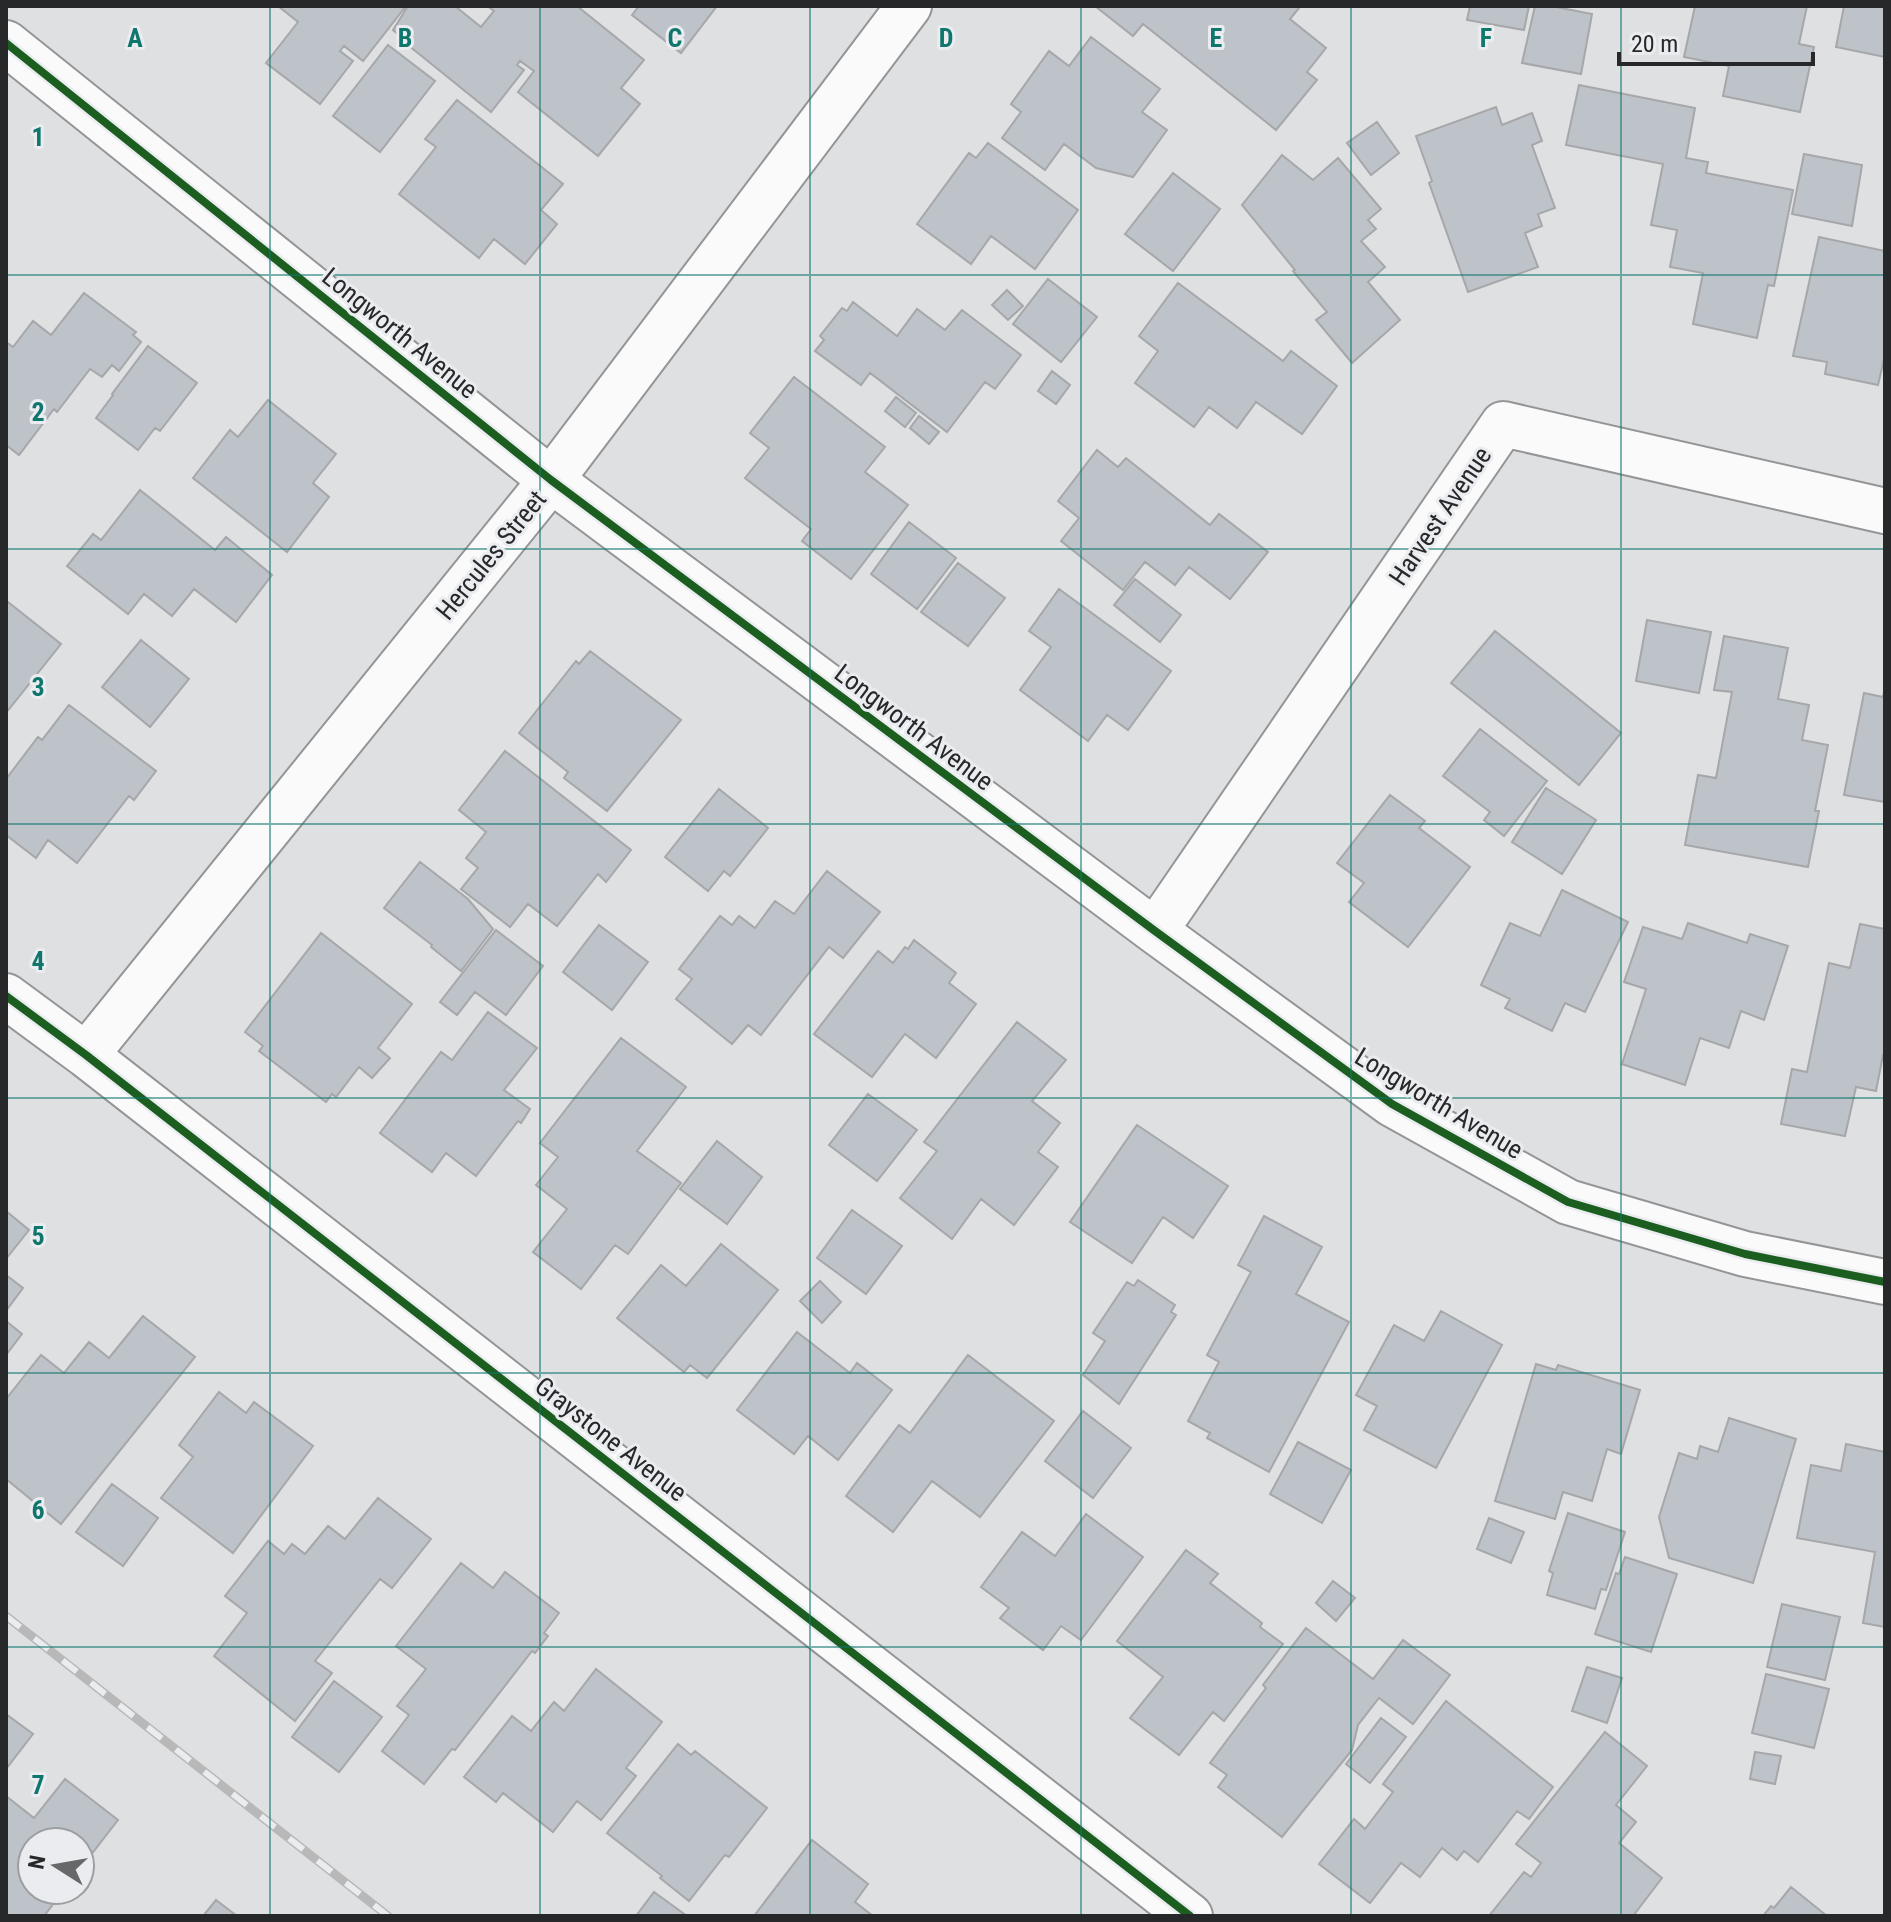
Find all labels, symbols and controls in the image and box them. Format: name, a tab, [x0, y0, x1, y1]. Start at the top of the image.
scale bar	[1619, 16, 1813, 66]
text: A	[127, 23, 143, 53]
text: B	[398, 23, 412, 53]
text: C	[668, 23, 683, 53]
text: D	[939, 23, 953, 53]
text: E	[1210, 23, 1223, 53]
text: F	[1480, 23, 1492, 53]
text: 20 m	[1631, 30, 1678, 58]
text: 1	[31, 122, 45, 152]
street label: Longworth Avenue	[317, 261, 483, 405]
text: 2	[31, 397, 45, 427]
street label: Harvest Avenue	[1383, 441, 1497, 591]
street label: Hercules Street	[430, 484, 552, 626]
street label: Longworth Avenue	[829, 658, 999, 796]
text: 3	[31, 672, 45, 702]
text: 4	[31, 946, 45, 976]
street label: Longworth Avenue	[1350, 1041, 1528, 1165]
text: 5	[31, 1221, 45, 1251]
street label: Graystone Avenue	[529, 1371, 693, 1507]
text: 6	[31, 1495, 45, 1525]
text: 7	[31, 1770, 45, 1800]
north arrow	[16, 1826, 96, 1906]
text: N	[23, 1853, 50, 1871]

